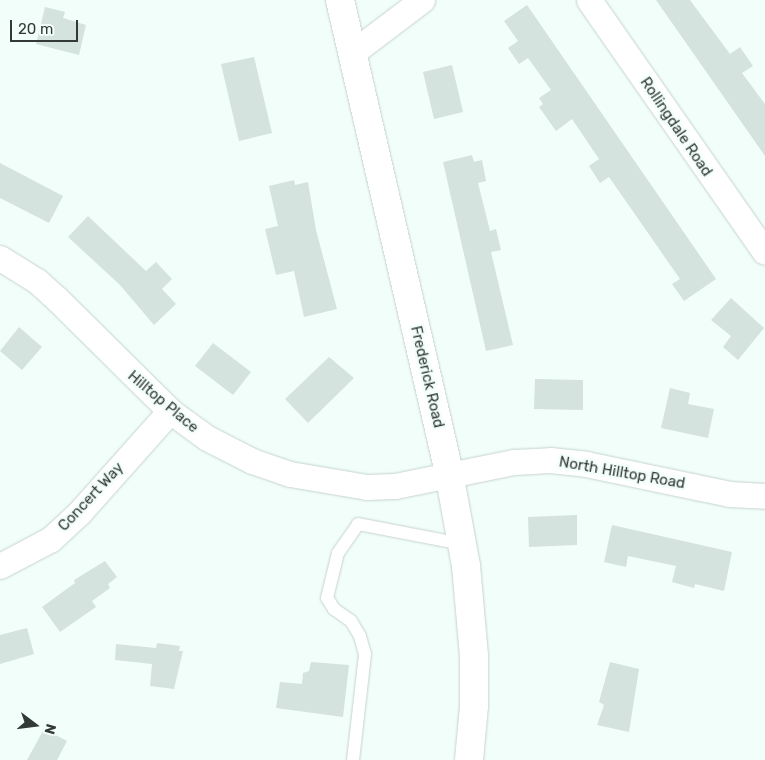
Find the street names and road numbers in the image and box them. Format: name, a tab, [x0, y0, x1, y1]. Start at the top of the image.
street label: Rollingdale Road	[636, 74, 716, 180]
street label: Frederick Road	[406, 324, 448, 430]
street label: Hilltop Place	[124, 367, 202, 437]
street label: North Hilltop Road	[558, 453, 686, 493]
street label: Concert Way	[55, 459, 127, 535]

